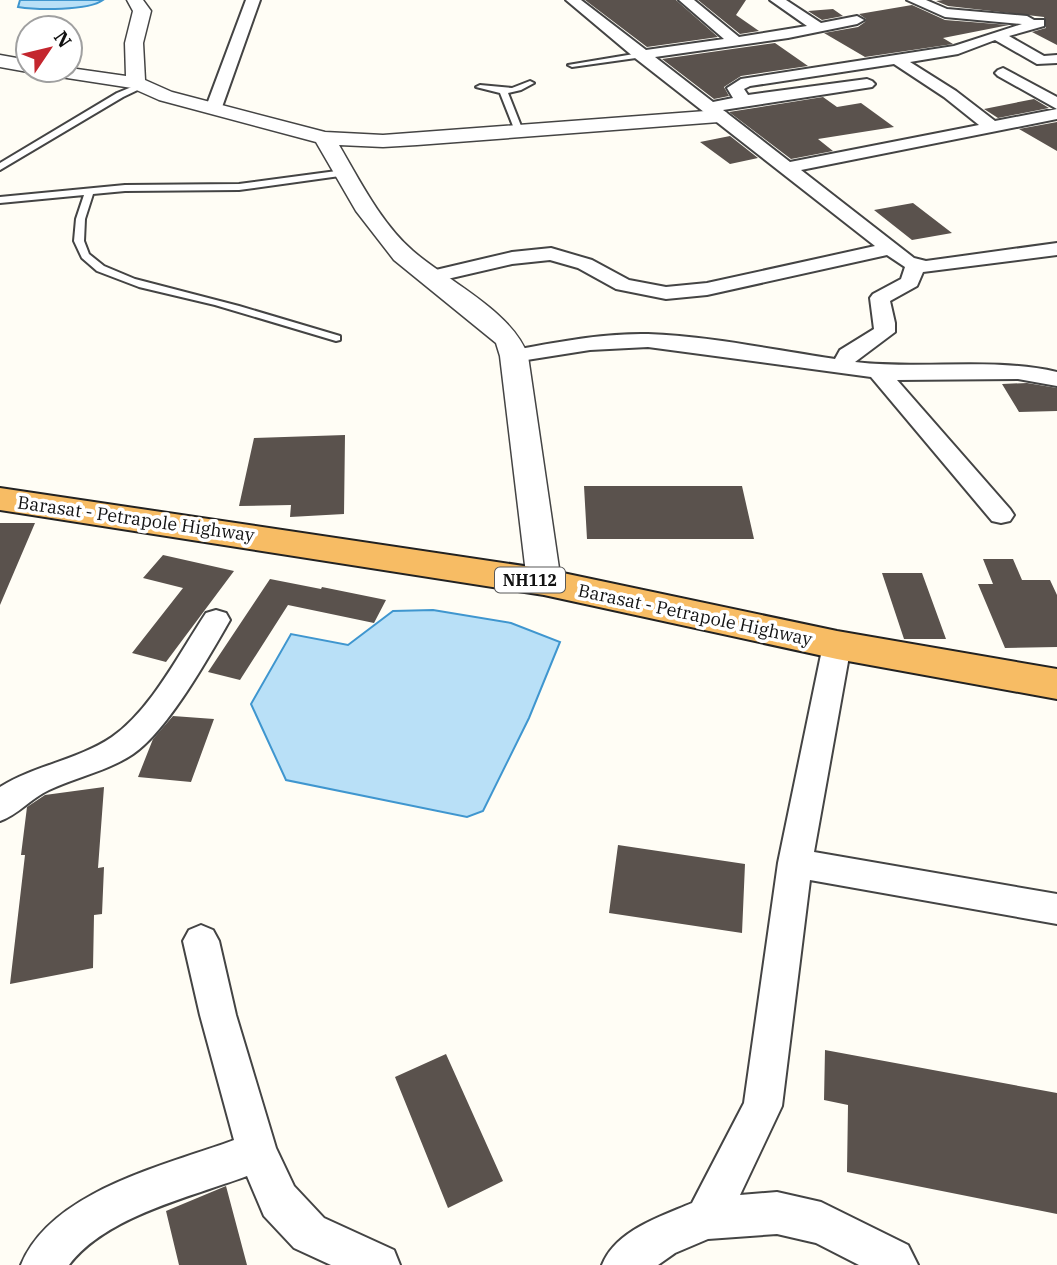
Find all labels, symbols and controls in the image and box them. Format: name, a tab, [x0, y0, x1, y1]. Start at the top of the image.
north arrow	[14, 14, 84, 84]
text: N	[49, 26, 77, 52]
street label: Barasat - Petrapole Highway	[16, 490, 256, 547]
road number: NH112	[495, 568, 565, 593]
street label: Barasat - Petrapole Highway	[576, 578, 815, 651]

